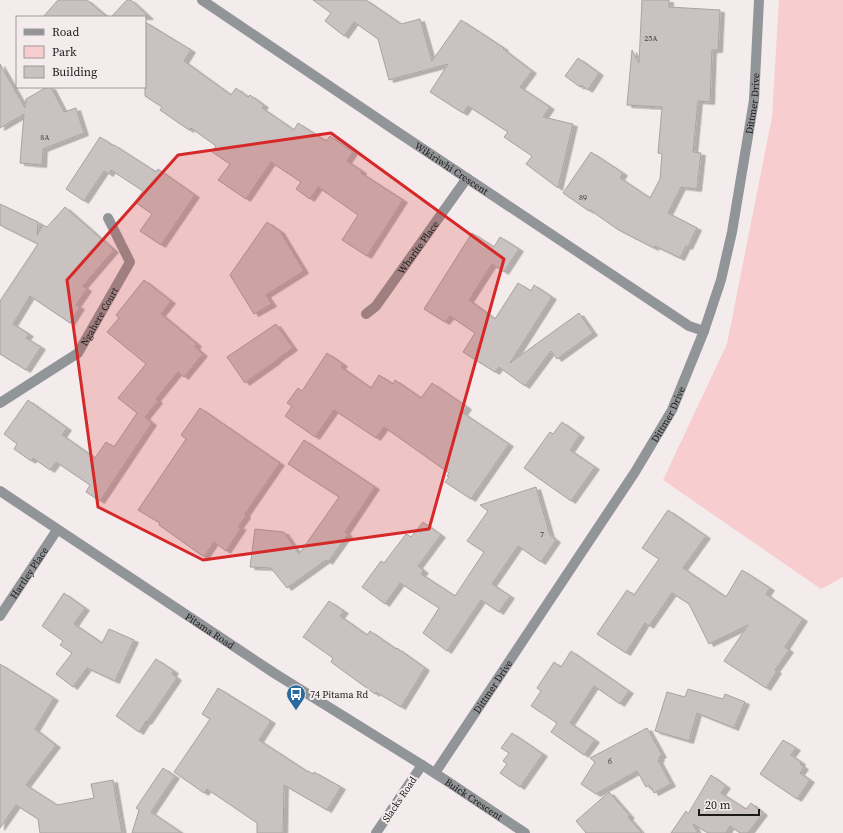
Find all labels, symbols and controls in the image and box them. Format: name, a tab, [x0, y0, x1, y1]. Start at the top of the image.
legend	[16, 16, 146, 88]
text: Road	[52, 24, 79, 40]
house number: 25A	[644, 33, 658, 44]
text: Park	[52, 44, 77, 60]
text: Building	[52, 64, 97, 80]
street label: Dittmer Drive	[742, 73, 762, 135]
house number: 8A	[40, 132, 50, 143]
street label: Wikiriwhi Crescent	[412, 139, 491, 198]
house number: 89	[579, 192, 587, 203]
street label: Wharite Place	[395, 218, 442, 277]
street label: Ngahere Court	[78, 284, 122, 348]
street label: Dittmer Drive	[648, 384, 688, 445]
house number: 7	[540, 529, 544, 540]
street label: Hartley Place	[7, 544, 51, 601]
street label: Pitama Road	[183, 610, 237, 652]
street label: Dittmer Drive	[471, 657, 515, 716]
bus stop icon: 74 Pitama Rd	[285, 683, 307, 711]
place label: 74 Pitama Rd	[310, 688, 368, 701]
house number: 6	[608, 756, 612, 767]
street label: Slacks Road	[379, 774, 420, 825]
street label: Buick Crescent	[442, 775, 506, 824]
scale bar	[699, 791, 759, 817]
text: 20 m	[705, 797, 731, 813]

